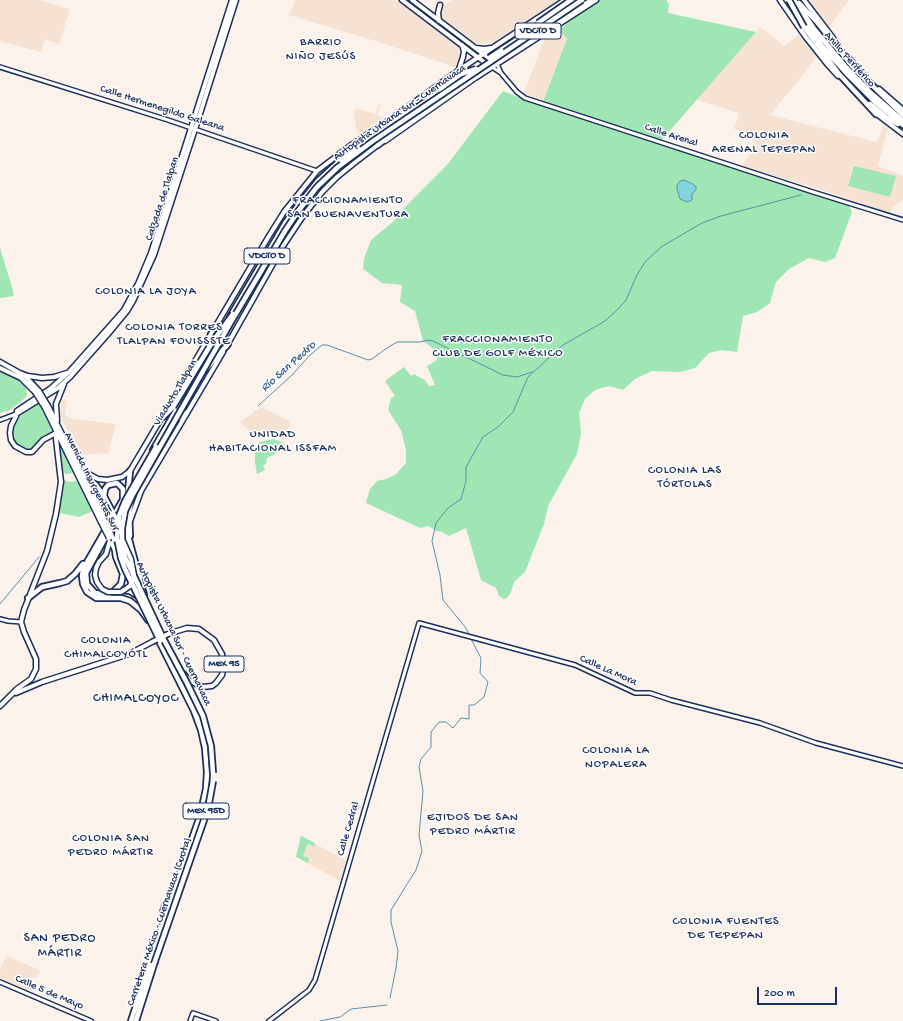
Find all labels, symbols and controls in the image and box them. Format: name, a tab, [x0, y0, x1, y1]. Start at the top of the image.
road number: VDCTO D	[515, 23, 561, 39]
street label: Anillo Periférico	[821, 30, 877, 90]
district label: BARRIO NIÑO JESÚS	[286, 36, 356, 64]
street label: Autopista Urbana Sur - Cuernavaca	[331, 62, 469, 164]
street label: Calle Hermenegildo Galeana	[98, 83, 226, 135]
street label: Calle Arenal	[643, 121, 699, 151]
district label: COLONIA ARENAL TEPEPAN	[712, 129, 816, 157]
street label: Calzada de Tlalpan	[143, 155, 183, 243]
district label: FRACCIONAMIENTO SAN BUENAVENTURA	[287, 194, 409, 222]
road number: VDCTO D	[244, 248, 290, 264]
district label: COLONIA LA JOYA	[95, 285, 197, 299]
district label: COLONIA TORRES TLALPAN FOVISSSTE	[117, 321, 231, 349]
district label: FRACCIONAMIENTO CLUB DE GOLF MÉXICO	[433, 333, 563, 361]
water label: Río San Pedro	[259, 339, 319, 395]
street label: Viaducto Tlalpan	[151, 358, 201, 428]
district label: UNIDAD HABITACIONAL ISSFAM	[209, 428, 337, 456]
street label: Avenida Insurgentes Sur	[60, 430, 122, 534]
district label: COLONIA LAS TÓRTOLAS	[648, 464, 722, 492]
street label: Autopista Urbana Sur - Cuernavaca	[132, 560, 214, 708]
district label: COLONIA CHIMALCOYÓTL	[64, 634, 148, 662]
street label: Calle La Mora	[577, 653, 639, 689]
road number: MEX 95	[204, 656, 244, 672]
district label: CHIMALCOYOC	[93, 691, 179, 707]
district label: COLONIA LA NOPALERA	[582, 744, 650, 772]
street label: Calle Cedral	[335, 800, 363, 858]
road number: MEX 95D	[183, 803, 229, 819]
district label: EJIDOS DE SAN PEDRO MÁRTIR	[427, 811, 519, 839]
district label: COLONIA SAN PEDRO MÁRTIR	[68, 832, 154, 860]
street label: Carretera México - Cuernavaca (Cuota)	[125, 836, 195, 1008]
district label: COLONIA FUENTES DE TEPEPAN	[672, 915, 780, 943]
district label: SAN PEDRO MÁRTIR	[24, 931, 96, 962]
street label: Calle 5 de Mayo	[13, 973, 85, 1013]
scale bar	[759, 979, 839, 1005]
text: 200 m	[764, 987, 795, 1001]

